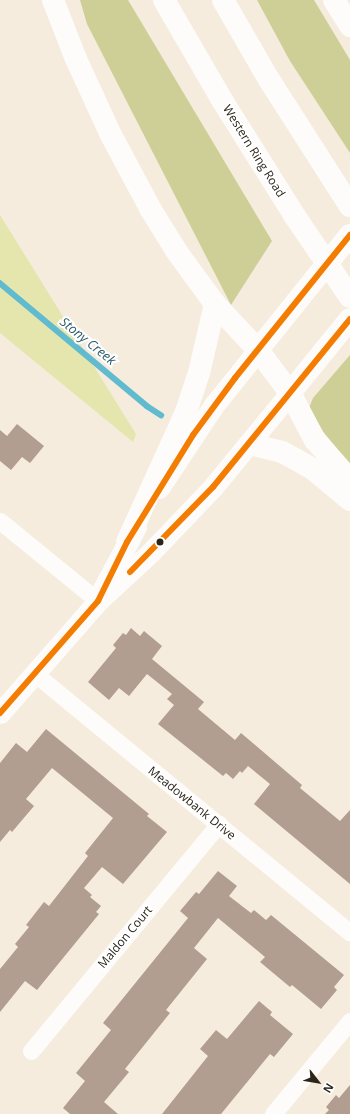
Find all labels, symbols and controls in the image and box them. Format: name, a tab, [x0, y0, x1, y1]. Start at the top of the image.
street label: Western Ring Road	[220, 102, 288, 200]
water label: Stony Creek	[57, 314, 119, 368]
unlabelled marker	[155, 537, 165, 547]
street label: Meadowbank Drive	[145, 763, 239, 843]
street label: Maldon Court	[95, 903, 155, 971]
north arrow	[298, 1062, 338, 1102]
text: N	[320, 1081, 337, 1096]

